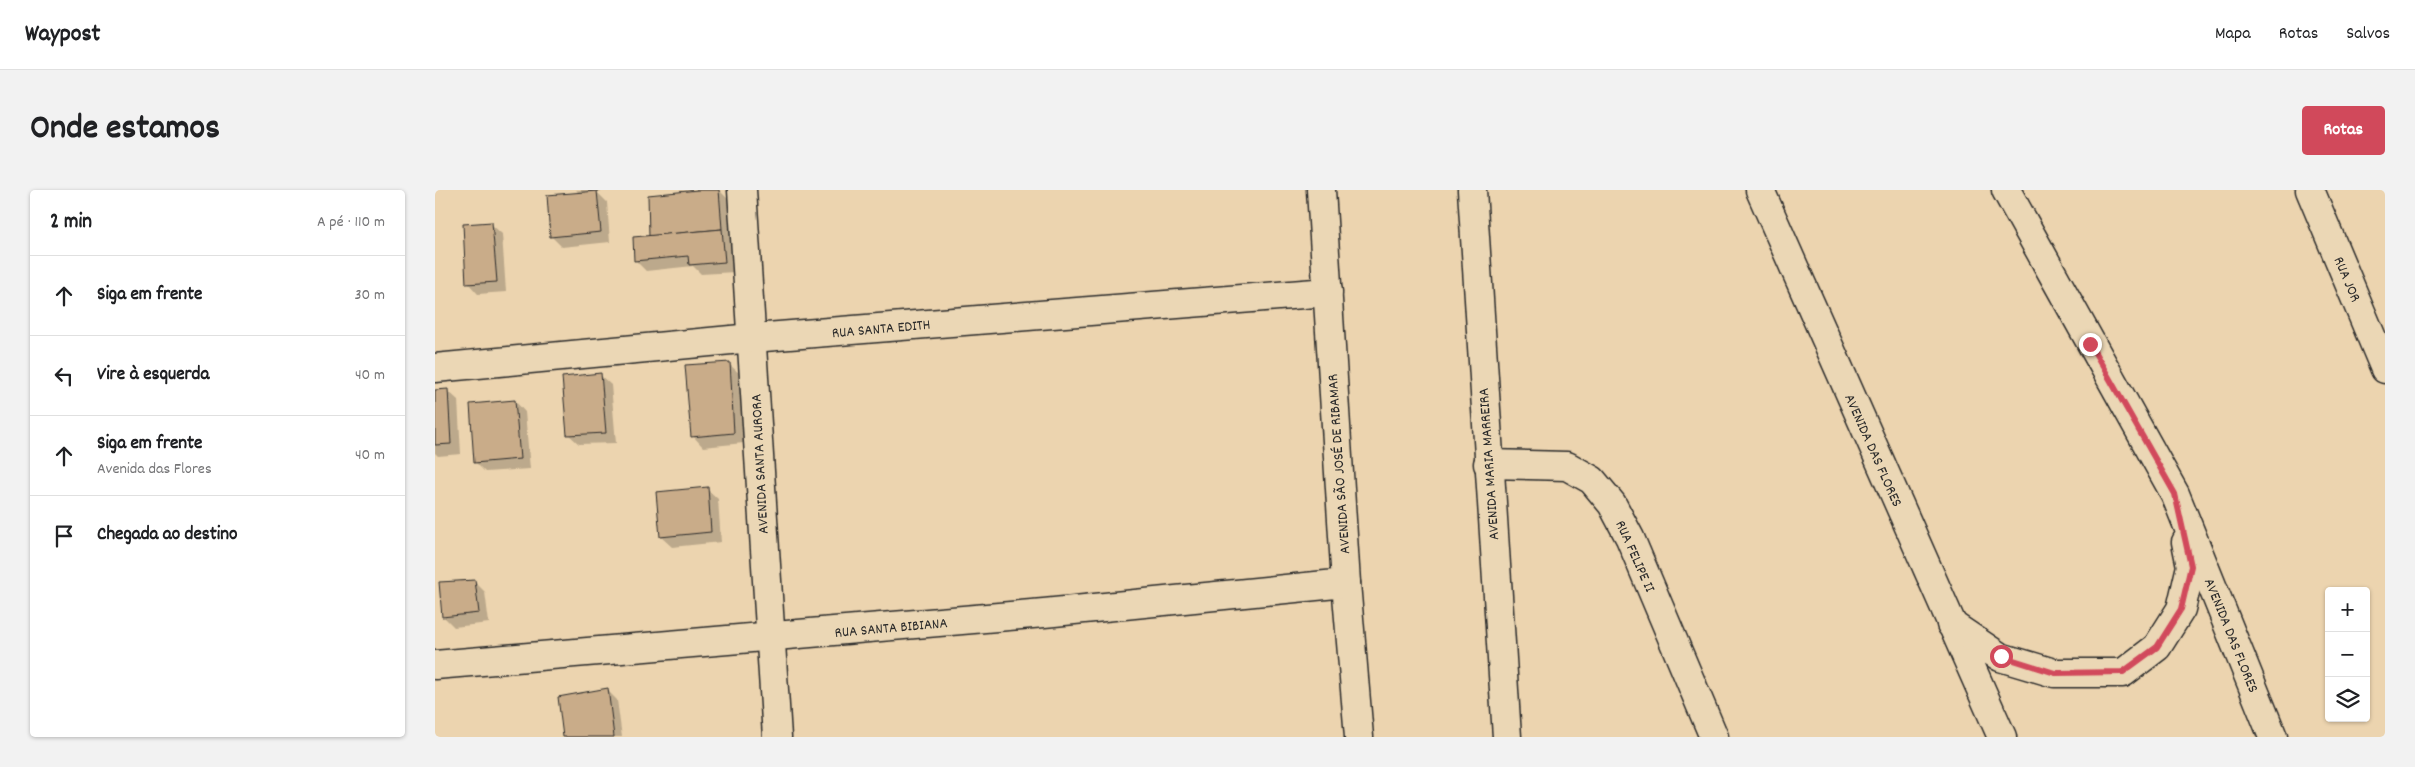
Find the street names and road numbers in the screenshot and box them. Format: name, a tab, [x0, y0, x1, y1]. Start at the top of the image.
street label: RUA JOR	[2327, 254, 2366, 306]
street label: RUA SANTA EDITH	[831, 315, 931, 345]
street label: AVENIDA SÃO JOSÉ DE RIBAMAR	[1323, 373, 1357, 555]
street label: AVENIDA MARIA MARREIRA	[1474, 387, 1506, 541]
street label: AVENIDA DAS FLORES	[1837, 391, 1907, 511]
street label: AVENIDA SANTA AURORA	[746, 393, 776, 535]
street label: RUA FELIPE II	[1609, 517, 1660, 597]
street label: AVENIDA DAS FLORES	[2197, 575, 2263, 696]
street label: RUA SANTA BIBIANA	[834, 613, 949, 645]

